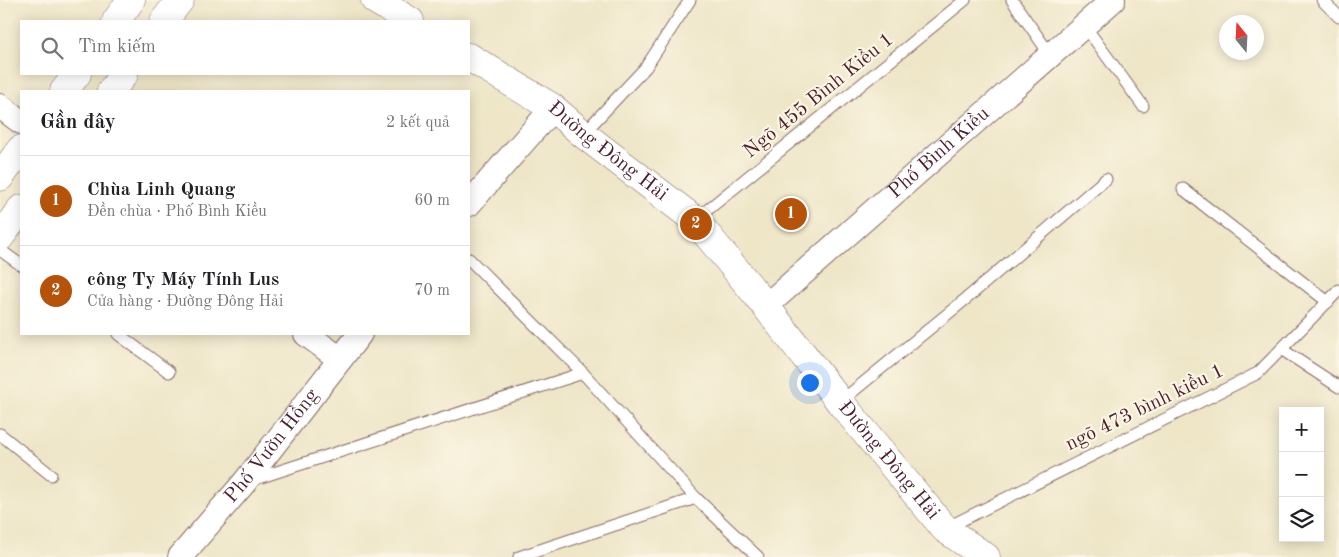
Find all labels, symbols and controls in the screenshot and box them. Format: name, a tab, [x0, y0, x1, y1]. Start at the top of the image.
north arrow	[1219, 15, 1264, 60]
search box	[20, 20, 470, 75]
street label: Ngõ 455 Bình Kiều 1	[739, 28, 898, 162]
icon: search	[38, 34, 66, 62]
text: Tìm kiếm	[78, 38, 156, 57]
street label: Đường Đông Hải	[544, 98, 671, 205]
street label: Phố Bình Kiều	[885, 104, 994, 203]
text: Gần đây	[40, 112, 116, 133]
text: 2 kết quả	[386, 115, 450, 131]
text: Chùa Linh Quang	[87, 181, 235, 200]
text: 1	[51, 193, 61, 209]
text: 60 m	[414, 193, 450, 209]
pin: 1	[775, 195, 807, 233]
text: Đền chùa · Phố Bình Kiều	[87, 204, 267, 220]
pin: 2	[680, 205, 712, 243]
text: công Ty Máy Tính Lus	[87, 271, 279, 290]
text: 2	[51, 283, 61, 299]
text: 70 m	[414, 283, 450, 299]
text: Cửa hàng · Đường Đông Hải	[87, 294, 283, 310]
street label: ngõ 473 bình kiều 1	[1062, 359, 1227, 455]
your location	[797, 370, 823, 396]
street label: Phố Vườn Hồng	[221, 385, 323, 507]
street label: Đường Đông Hải	[834, 398, 943, 524]
map controls	[1279, 407, 1324, 542]
button: +	[1279, 407, 1324, 452]
button: −	[1279, 452, 1324, 497]
button: layers	[1279, 497, 1324, 542]

